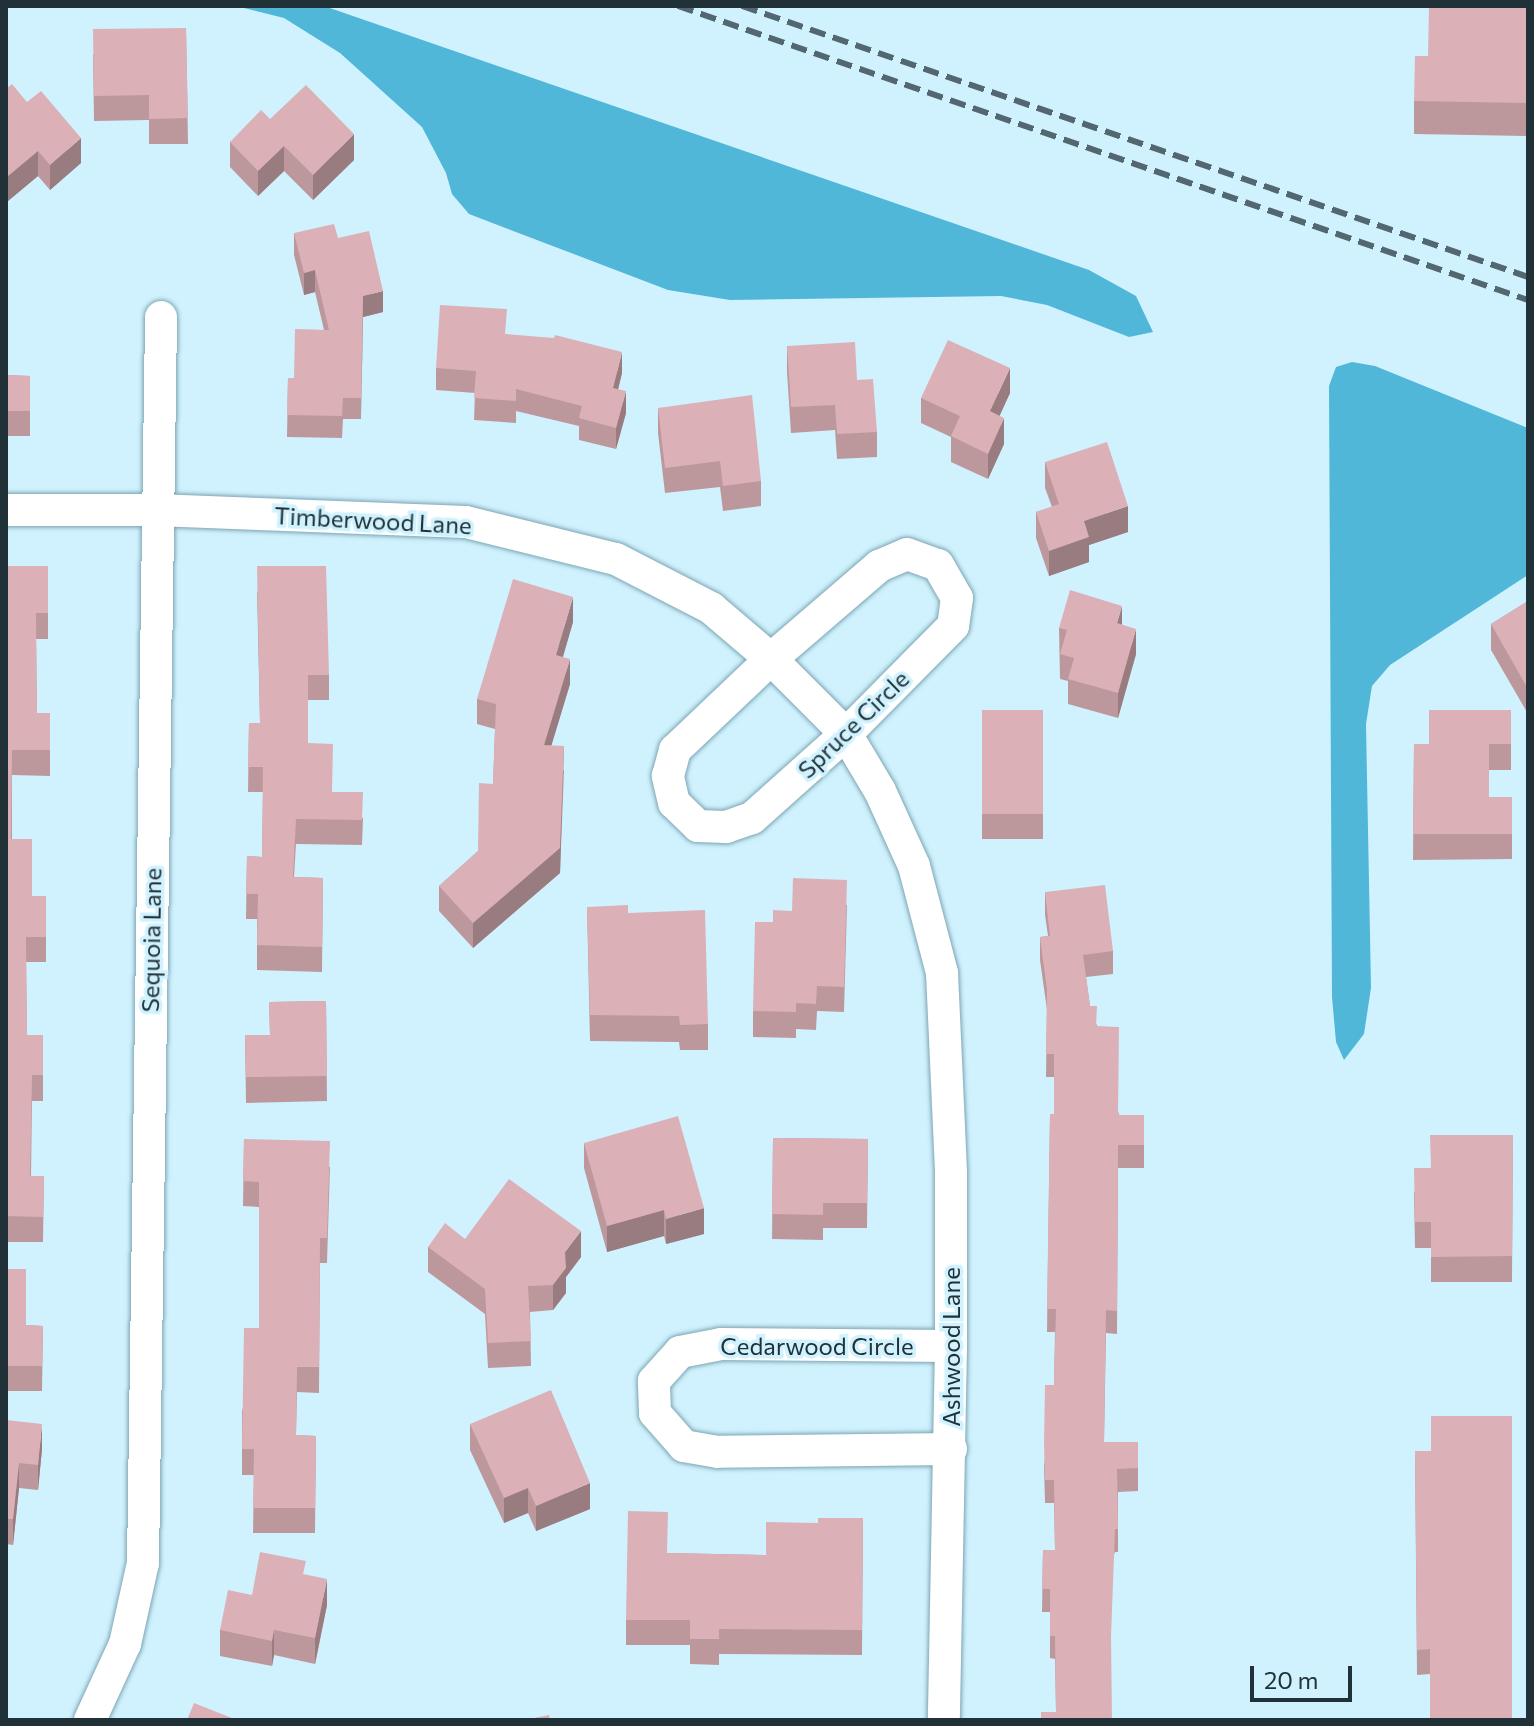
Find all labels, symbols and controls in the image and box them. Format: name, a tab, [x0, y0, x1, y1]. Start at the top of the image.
street label: Timberwood Lane	[274, 500, 472, 540]
street label: Spruce Circle	[792, 664, 914, 784]
street label: Sequoia Lane	[135, 867, 167, 1013]
street label: Ashwood Lane	[937, 1267, 965, 1427]
street label: Cedarwood Circle	[720, 1332, 914, 1360]
scale bar	[1254, 1650, 1356, 1700]
text: 20 m	[1264, 1665, 1318, 1694]

